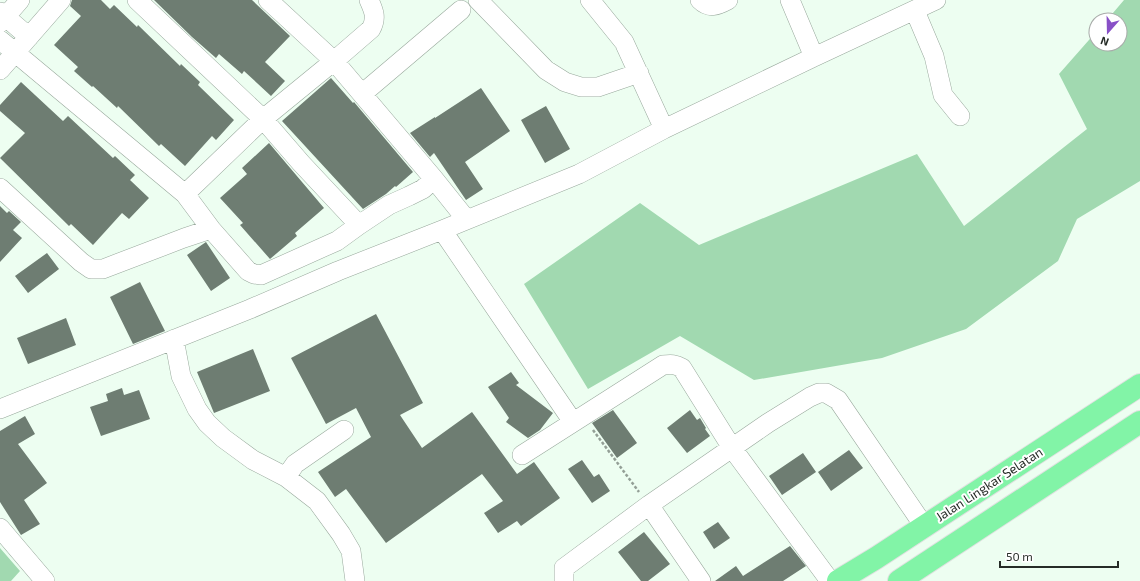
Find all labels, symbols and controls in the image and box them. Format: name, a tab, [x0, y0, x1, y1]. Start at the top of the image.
north arrow	[1088, 12, 1128, 52]
text: N	[1098, 34, 1110, 49]
street label: Jalan Lingkar Selatan	[933, 443, 1045, 525]
scale bar	[1000, 543, 1118, 569]
text: 50 m	[1006, 549, 1033, 563]

